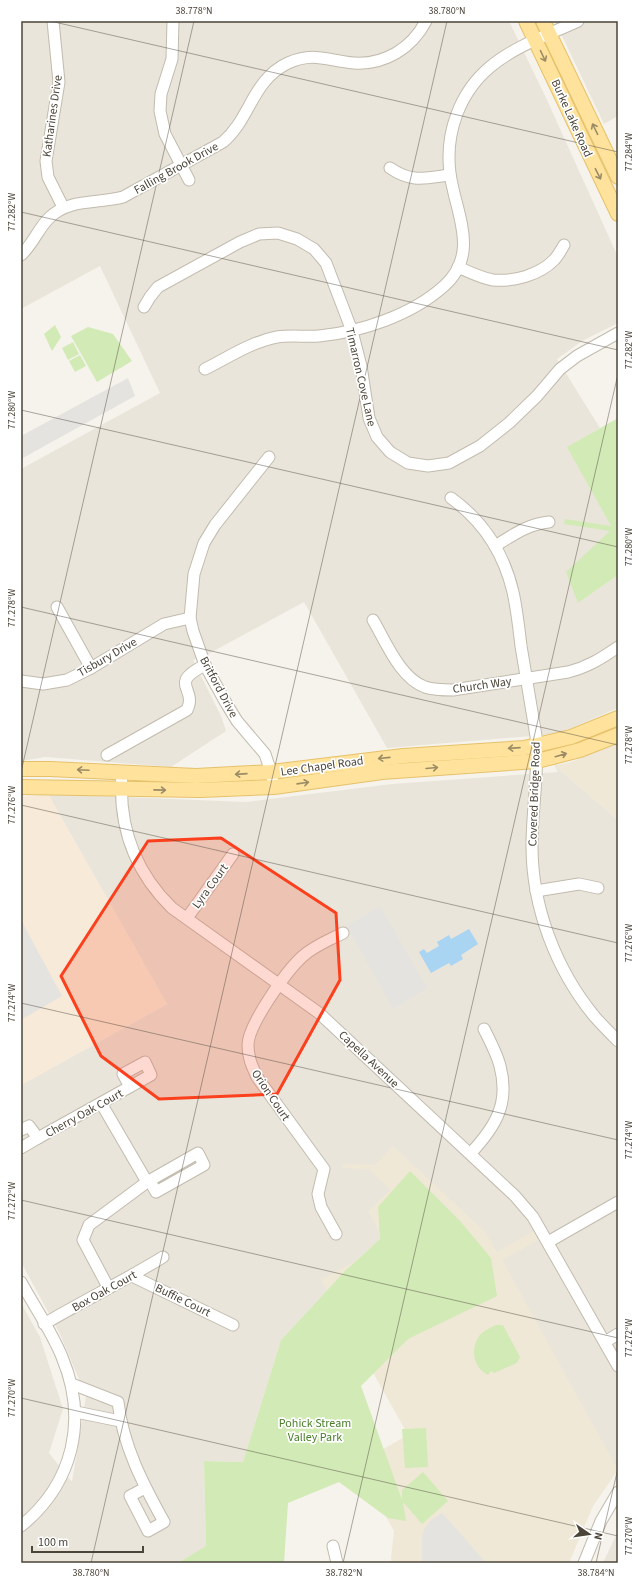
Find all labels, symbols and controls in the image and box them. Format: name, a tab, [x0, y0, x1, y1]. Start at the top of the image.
text: 38.778°N	[175, 4, 213, 18]
text: 38.780°N	[428, 4, 466, 18]
one-way arrow	[540, 50, 547, 62]
street label: Katharines Drive	[38, 74, 67, 158]
street label: Burke Lake Road	[547, 77, 596, 160]
one-way arrow	[591, 123, 598, 135]
text: 77.284°W	[622, 133, 636, 171]
street label: Falling Brook Drive	[131, 138, 222, 199]
one-way arrow	[595, 168, 602, 180]
text: 77.282°W	[5, 193, 19, 231]
street label: Timarron Cove Lane	[341, 326, 380, 428]
text: 77.282°W	[622, 331, 636, 369]
text: 77.280°W	[5, 391, 19, 429]
text: 77.280°W	[622, 528, 636, 566]
text: 77.278°W	[5, 589, 19, 627]
street label: Tisbury Drive	[74, 634, 140, 681]
street label: Britford Drive	[195, 654, 242, 721]
street label: Church Way	[452, 673, 513, 698]
text: 77.278°W	[622, 726, 636, 764]
street label: Covered Bridge Road	[524, 741, 545, 847]
one-way arrow	[508, 745, 521, 752]
one-way arrow	[555, 751, 568, 758]
street label: Lee Chapel Road	[280, 752, 364, 781]
one-way arrow	[378, 754, 391, 761]
one-way arrow	[425, 764, 438, 772]
one-way arrow	[77, 767, 90, 774]
one-way arrow	[235, 771, 248, 778]
one-way arrow	[296, 779, 309, 786]
text: 77.276°W	[5, 786, 19, 824]
one-way arrow	[153, 786, 166, 793]
street label: Lyra Court	[188, 860, 232, 912]
text: 77.276°W	[622, 924, 636, 962]
text: 77.274°W	[5, 984, 19, 1022]
street label: Capella Avenue	[335, 1027, 403, 1092]
street label: Orion Court	[247, 1066, 294, 1124]
street label: Cherry Oak Court	[42, 1085, 126, 1142]
text: 77.274°W	[622, 1121, 636, 1159]
text: 77.272°W	[5, 1182, 19, 1220]
street label: Box Oak Court	[69, 1267, 140, 1316]
street label: Buffie Court	[152, 1280, 213, 1321]
text: 77.272°W	[622, 1319, 636, 1357]
text: 77.270°W	[5, 1379, 19, 1417]
park label: Pohick Stream Valley Park	[279, 1415, 351, 1446]
north arrow	[569, 1514, 609, 1554]
text: 77.270°W	[622, 1517, 636, 1555]
scale bar	[32, 1528, 143, 1554]
text: N	[590, 1531, 606, 1541]
text: 100 m	[38, 1534, 68, 1551]
text: 38.780°N	[72, 1566, 110, 1580]
text: 38.782°N	[325, 1566, 363, 1580]
text: 38.784°N	[577, 1566, 615, 1580]

